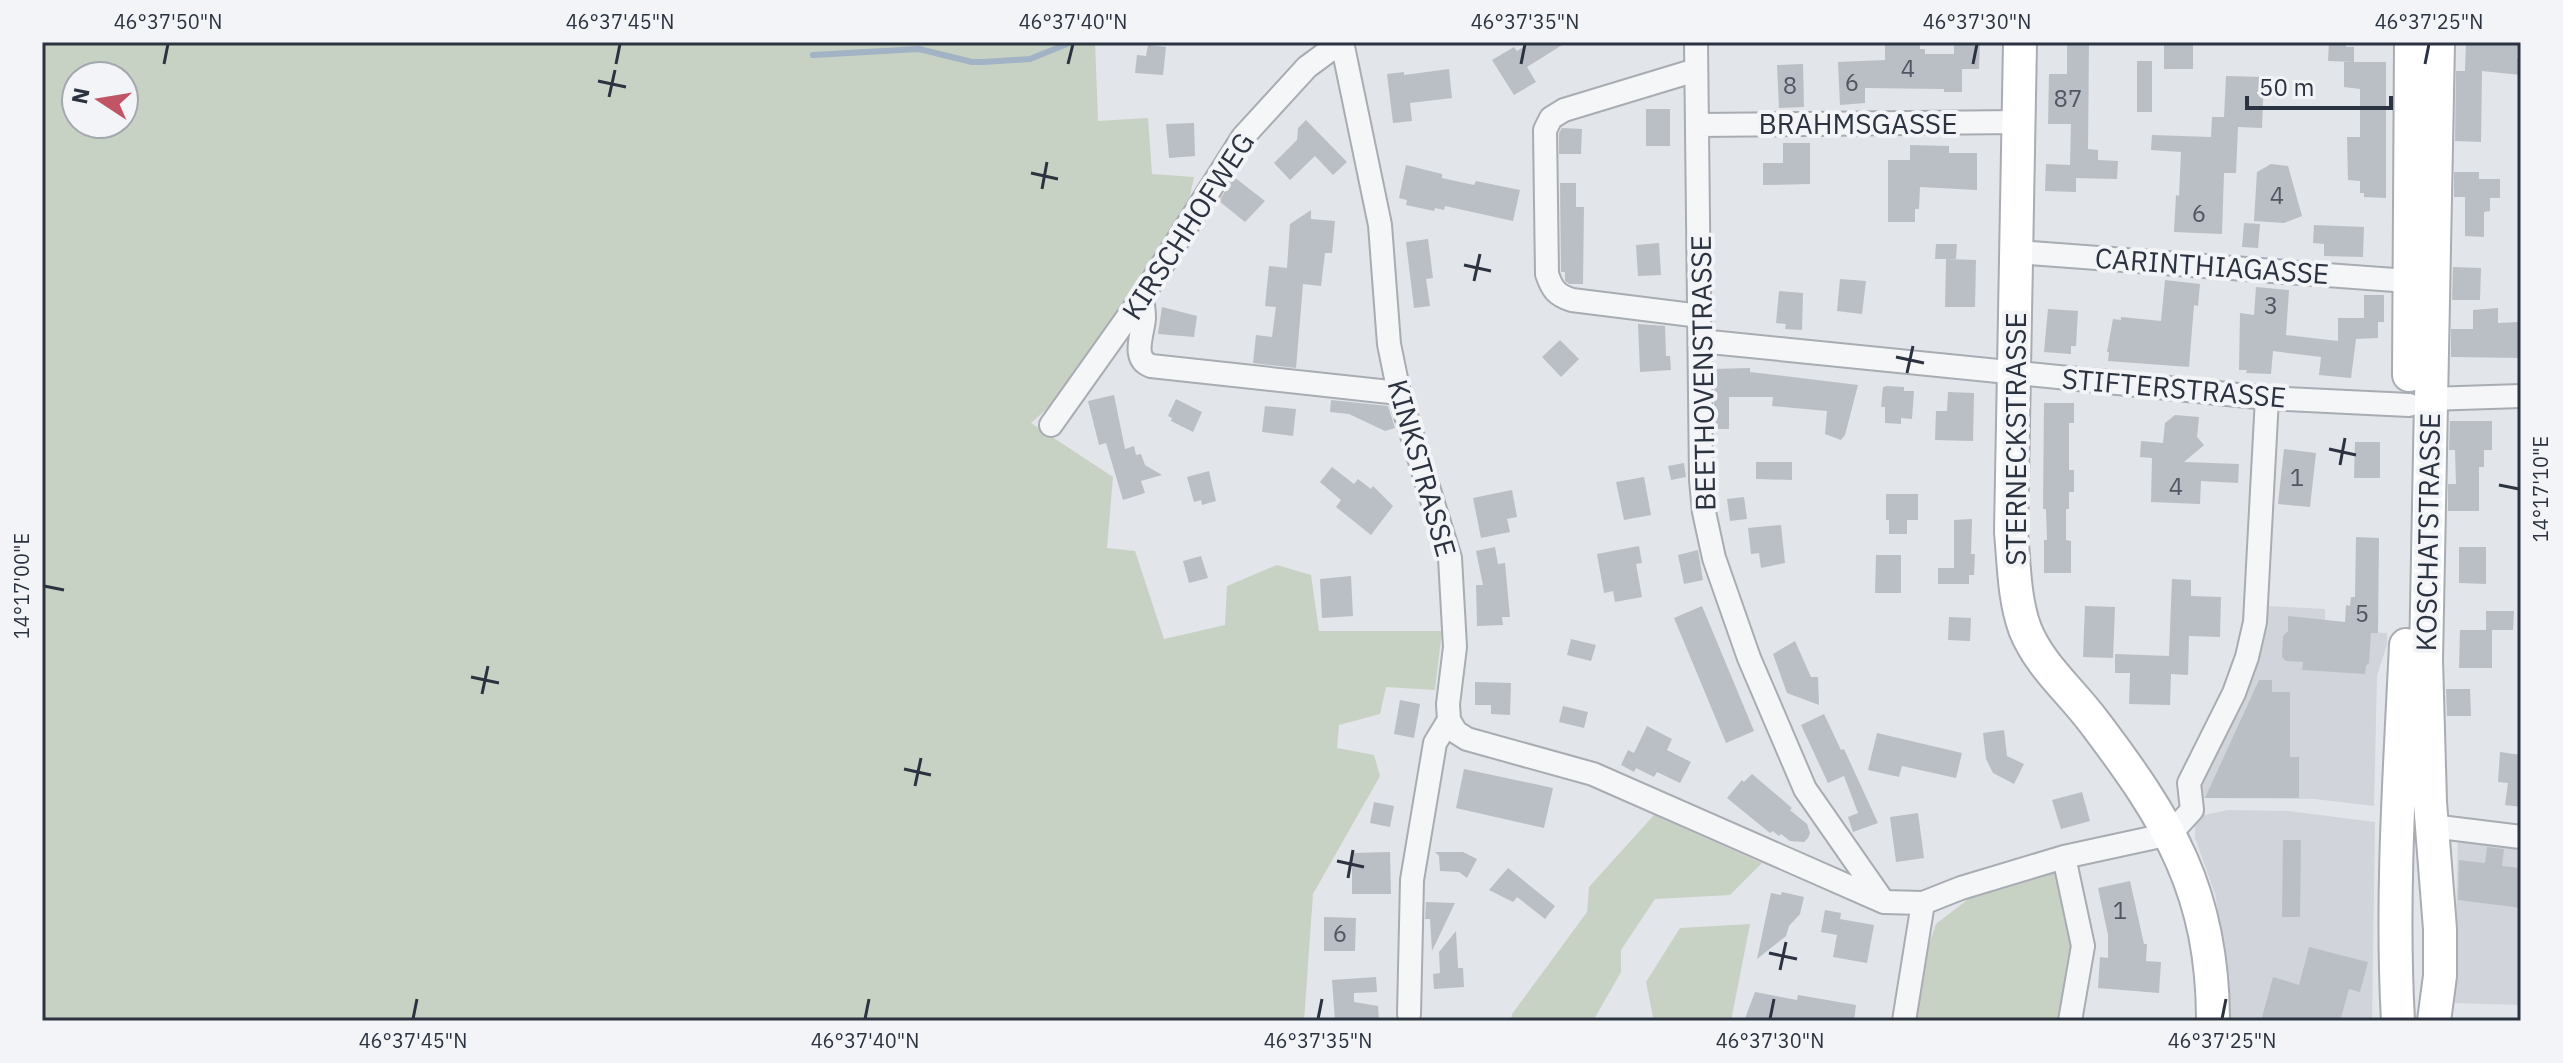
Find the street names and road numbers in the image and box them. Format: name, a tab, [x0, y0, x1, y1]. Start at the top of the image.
street label: BRAHMSGASSE	[1759, 105, 1957, 142]
street label: KIRSCHHOFWEG	[1113, 125, 1262, 327]
street label: BEETHOVENSTRASSE	[1682, 235, 1723, 511]
street label: CARINTHIAGASSE	[2094, 239, 2330, 292]
street label: STERNECKSTRASSE	[1997, 312, 2034, 566]
street label: STIFTERSTRASSE	[2060, 359, 2288, 416]
street label: KINKSTRASSE	[1380, 375, 1465, 561]
street label: KOSCHATSTRASSE	[2407, 412, 2448, 652]

